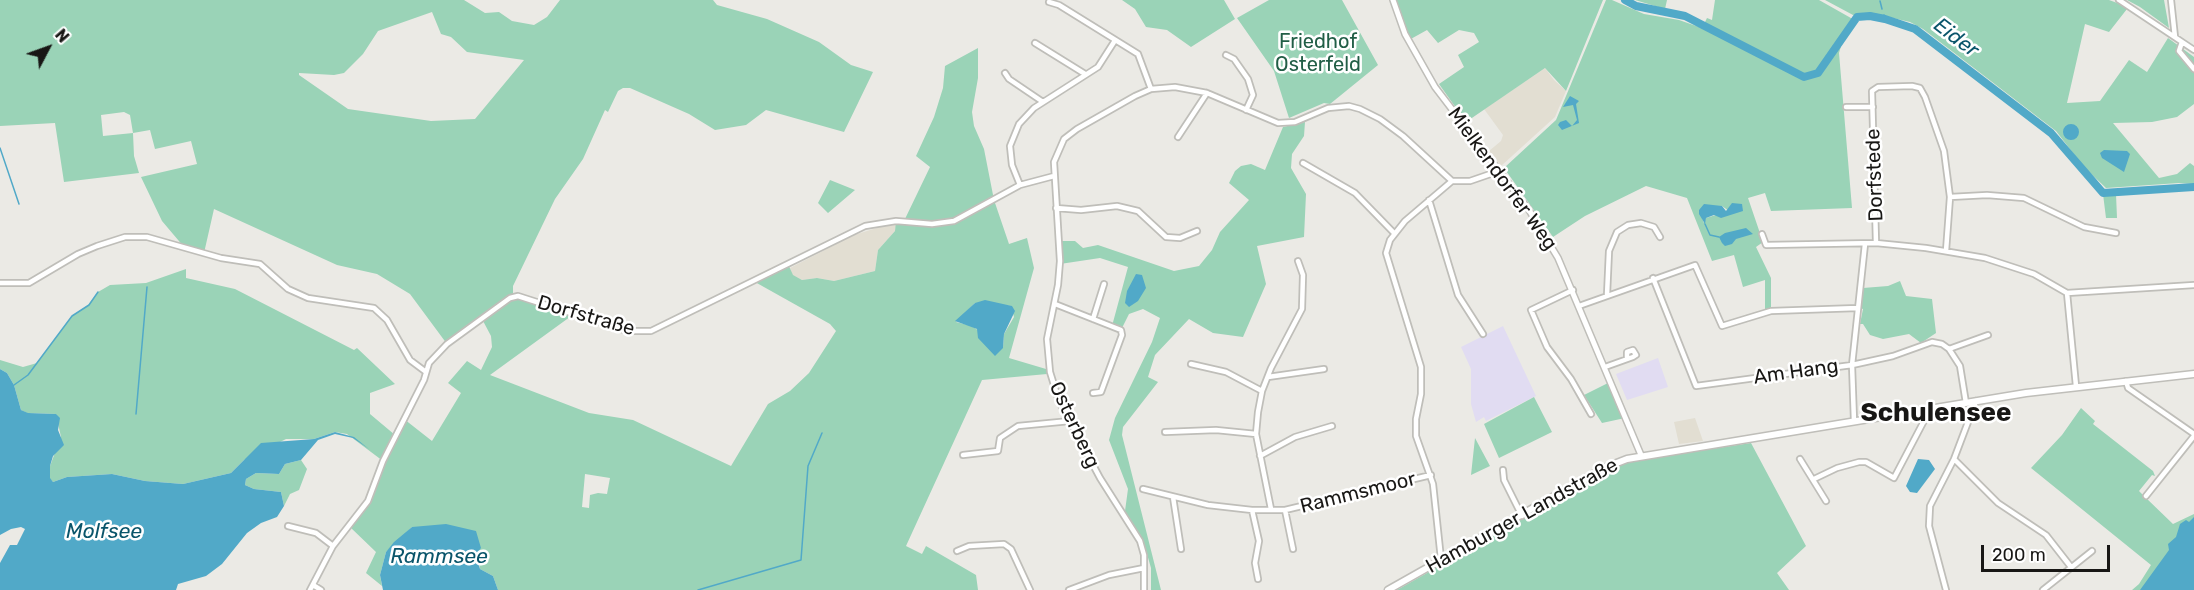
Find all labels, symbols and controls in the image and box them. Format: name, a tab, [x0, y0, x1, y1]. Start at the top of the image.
water label: Eider	[1928, 13, 1984, 63]
north arrow	[18, 18, 78, 78]
text: N	[51, 25, 73, 46]
park label: Friedhof Osterfeld	[1275, 30, 1361, 77]
street label: Mielkendorfer Weg	[1442, 103, 1562, 255]
street label: Dorfstede	[1861, 128, 1889, 222]
street label: Dorfstraße	[535, 291, 637, 341]
street label: Am Hang	[1752, 354, 1840, 390]
street label: Osterberg	[1044, 378, 1104, 472]
district label: Schulensee	[1860, 397, 2012, 429]
street label: Hamburger Landstraße	[1422, 453, 1622, 579]
street label: Rammsmoor	[1298, 467, 1418, 519]
water label: Molfsee	[66, 519, 142, 545]
scale bar	[1984, 533, 2113, 571]
water label: Rammsee	[390, 544, 488, 570]
text: 200 m	[1992, 544, 2046, 566]

